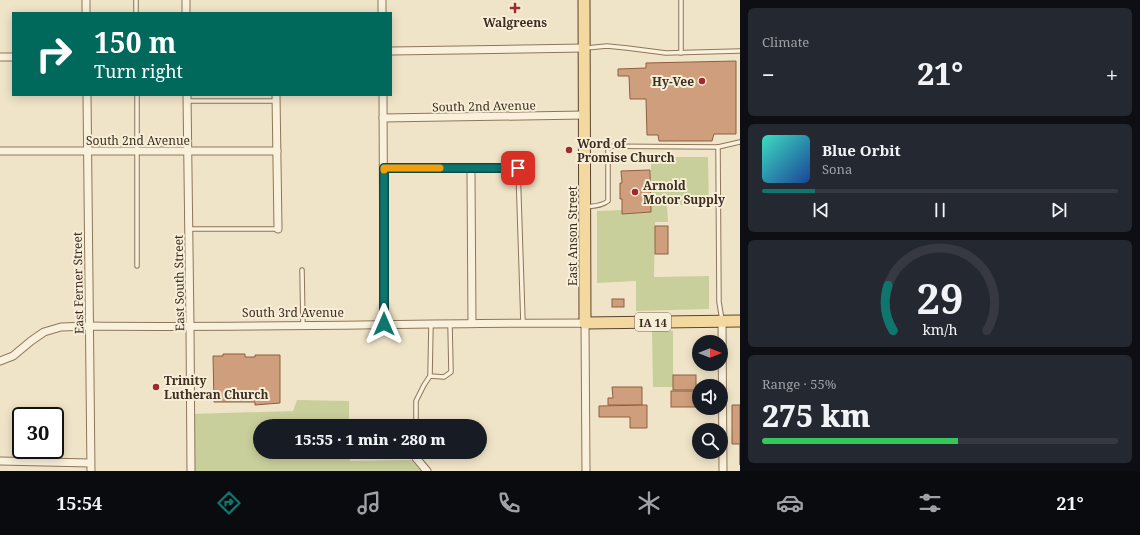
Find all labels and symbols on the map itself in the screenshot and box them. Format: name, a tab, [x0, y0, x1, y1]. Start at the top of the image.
marker: Walgreens	[510, 3, 520, 13]
place label: Walgreens	[483, 14, 547, 31]
place label: Hy-Vee	[652, 73, 694, 90]
marker: Hy-Vee	[697, 76, 707, 86]
street label: South 2nd Avenue	[432, 97, 536, 115]
street label: South 2nd Avenue	[86, 132, 190, 149]
place label: Word of Promise Church	[577, 135, 675, 166]
marker: Word of Promise Church	[564, 145, 574, 155]
pin	[501, 151, 535, 185]
place label: Arnold Motor Supply	[643, 177, 725, 208]
street label: East Anson Street	[564, 186, 581, 286]
marker: Arnold Motor Supply	[630, 187, 640, 197]
street label: East Ferner Street	[69, 232, 87, 334]
street label: East South Street	[170, 235, 188, 331]
position arrow	[363, 303, 405, 345]
street label: South 3rd Avenue	[242, 304, 344, 321]
road number: IA 14	[635, 313, 671, 331]
north arrow	[692, 335, 728, 371]
place label: Trinity Lutheran Church	[164, 372, 269, 403]
marker: Trinity Lutheran Church	[151, 382, 161, 392]
speed limit sign: 30	[12, 407, 64, 459]

